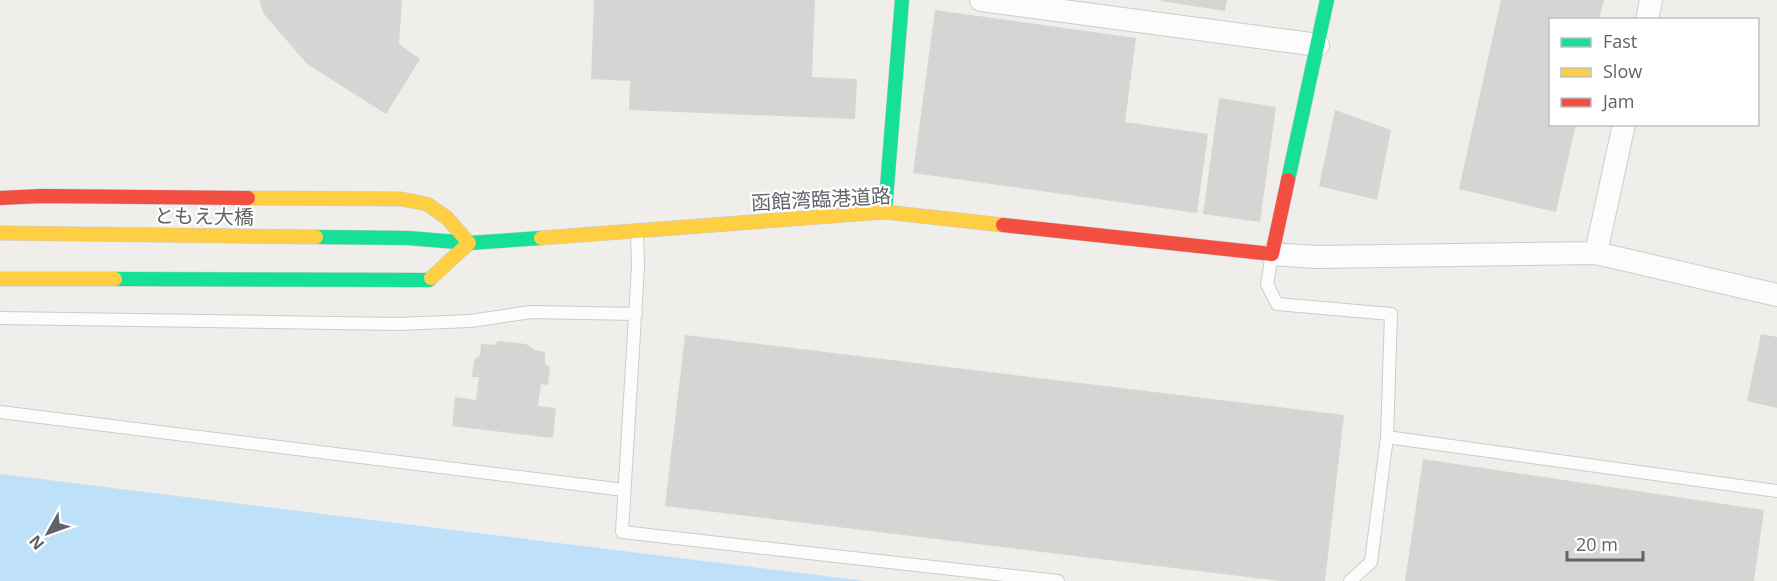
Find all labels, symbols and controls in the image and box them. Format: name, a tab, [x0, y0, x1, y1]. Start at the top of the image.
legend	[1549, 18, 1759, 126]
text: Fast	[1603, 29, 1637, 53]
text: Slow	[1603, 59, 1642, 83]
text: Jam	[1601, 89, 1635, 113]
street label: 函館湾臨港道路	[750, 182, 892, 216]
street label: ともえ大橋	[154, 202, 254, 230]
north arrow	[18, 503, 78, 563]
scale bar	[1567, 524, 1644, 562]
text: N	[24, 531, 49, 555]
text: 20 m	[1576, 532, 1618, 556]

